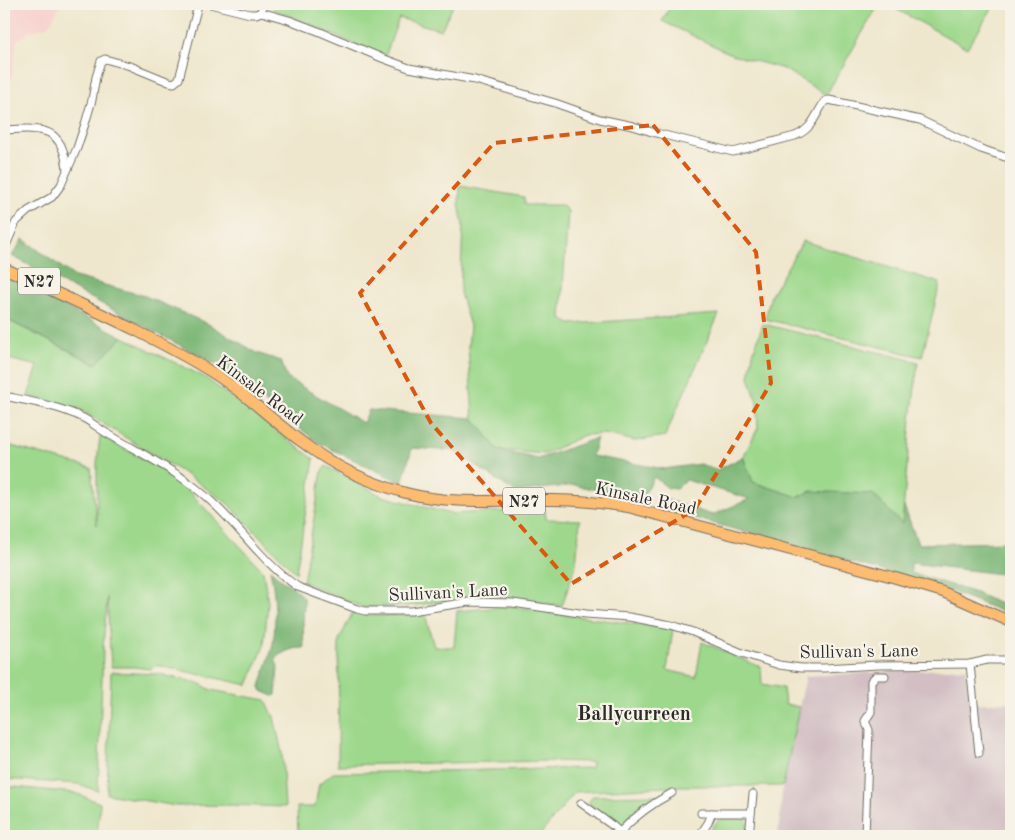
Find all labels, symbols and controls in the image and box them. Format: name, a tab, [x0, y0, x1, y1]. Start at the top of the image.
road number: N27	[18, 268, 60, 294]
street label: Kinsale Road	[213, 353, 306, 429]
street label: Kinsale Road	[593, 479, 698, 519]
road number: N27	[503, 488, 545, 514]
street label: Sullivan's Lane	[388, 581, 508, 605]
street label: Sullivan's Lane	[799, 642, 919, 662]
district label: Ballycurreen	[577, 705, 691, 725]

